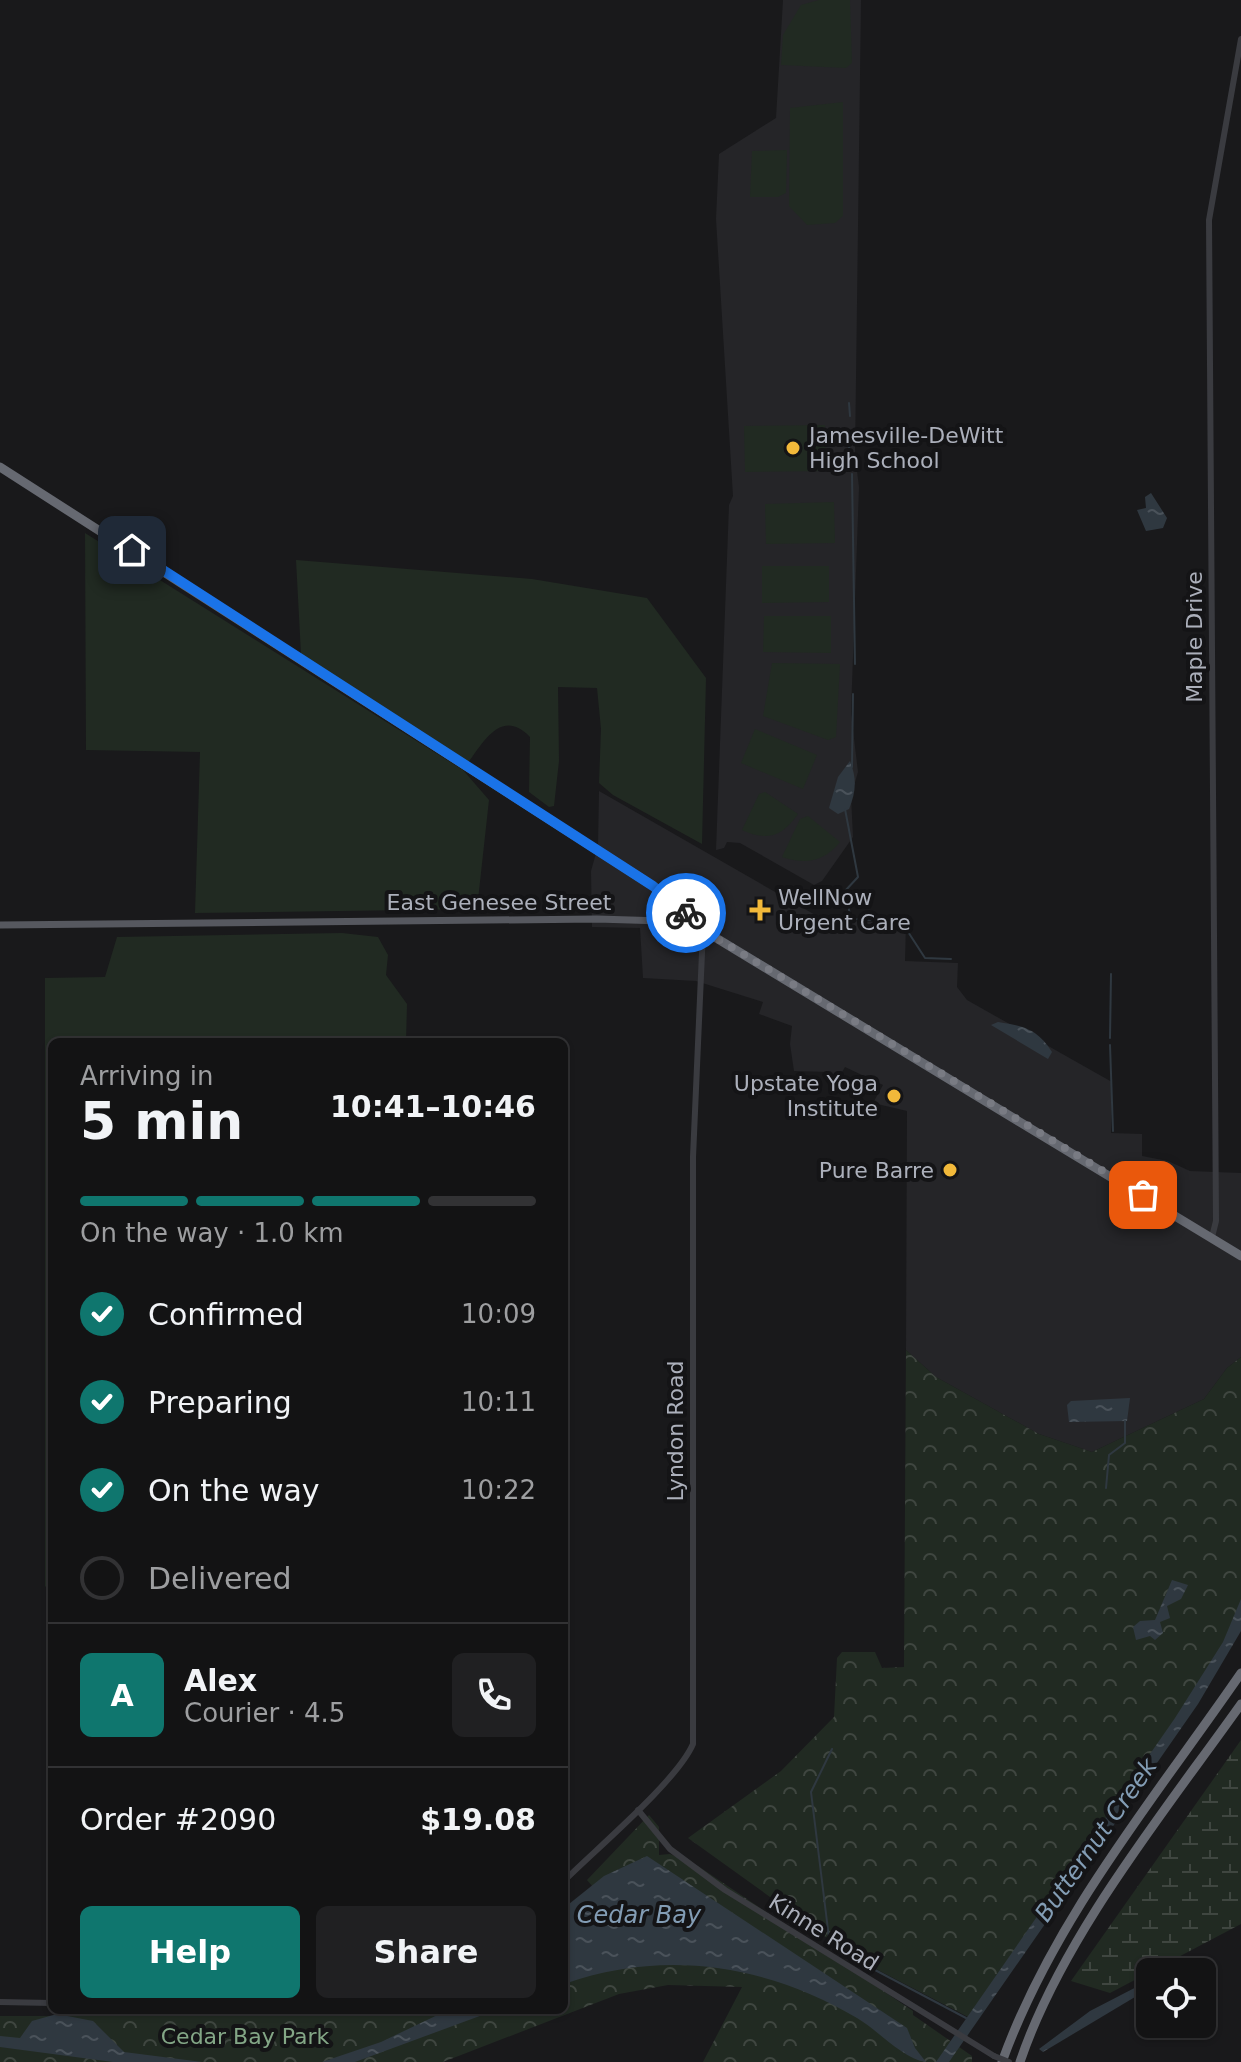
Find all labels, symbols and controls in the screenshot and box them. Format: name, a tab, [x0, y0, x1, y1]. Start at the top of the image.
place label: Jamesville-DeWitt High School	[807, 423, 1004, 473]
marker: Jamesville-DeWitt High School	[784, 439, 802, 457]
pin	[98, 516, 166, 584]
icon: home	[110, 528, 154, 572]
street label: Maple Drive	[1182, 571, 1207, 703]
courier	[646, 873, 726, 953]
place label: WellNow Urgent Care	[778, 885, 911, 935]
street label: East Genesee Street	[387, 890, 612, 915]
icon: bike	[664, 891, 708, 935]
marker: WellNow Urgent Care	[749, 899, 771, 921]
text: Arriving in	[80, 1061, 214, 1091]
place label: Upstate Yoga Institute	[734, 1071, 878, 1121]
marker: Upstate Yoga Institute	[885, 1087, 903, 1105]
text: 10:41–10:46	[330, 1089, 536, 1124]
text: 5 min	[80, 1091, 243, 1151]
place label: Pure Barre	[819, 1158, 934, 1183]
marker: Pure Barre	[941, 1161, 959, 1179]
pin	[1109, 1161, 1177, 1229]
icon: bag	[1121, 1173, 1165, 1217]
text: On the way · 1.0 km	[80, 1218, 344, 1248]
icon: check	[80, 1292, 124, 1336]
text: Confirmed	[148, 1297, 304, 1332]
text: 10:09	[461, 1299, 536, 1329]
street label: Lyndon Road	[663, 1361, 688, 1501]
icon: check	[80, 1380, 124, 1424]
text: Preparing	[148, 1385, 292, 1420]
text: 10:11	[461, 1387, 536, 1417]
icon: check	[80, 1468, 124, 1512]
text: On the way	[148, 1473, 320, 1508]
text: 10:22	[461, 1475, 536, 1505]
text: Delivered	[148, 1561, 292, 1596]
button: phone	[452, 1653, 536, 1737]
text: Alex	[184, 1663, 257, 1698]
text: A	[110, 1678, 134, 1713]
text: Courier · 4.5	[184, 1698, 345, 1728]
water label: Butternut Creek	[1029, 1752, 1163, 1927]
text: Order #2090	[80, 1802, 276, 1837]
text: $19.08	[420, 1802, 536, 1837]
street label: Kinne Road	[764, 1889, 883, 1976]
water label: Cedar Bay	[577, 1901, 702, 1929]
button: Help	[80, 1906, 300, 1998]
button: Share	[316, 1906, 536, 1998]
map controls	[1136, 1958, 1216, 2038]
button: locate	[1136, 1958, 1216, 2038]
park label: Cedar Bay Park	[161, 2024, 330, 2049]

